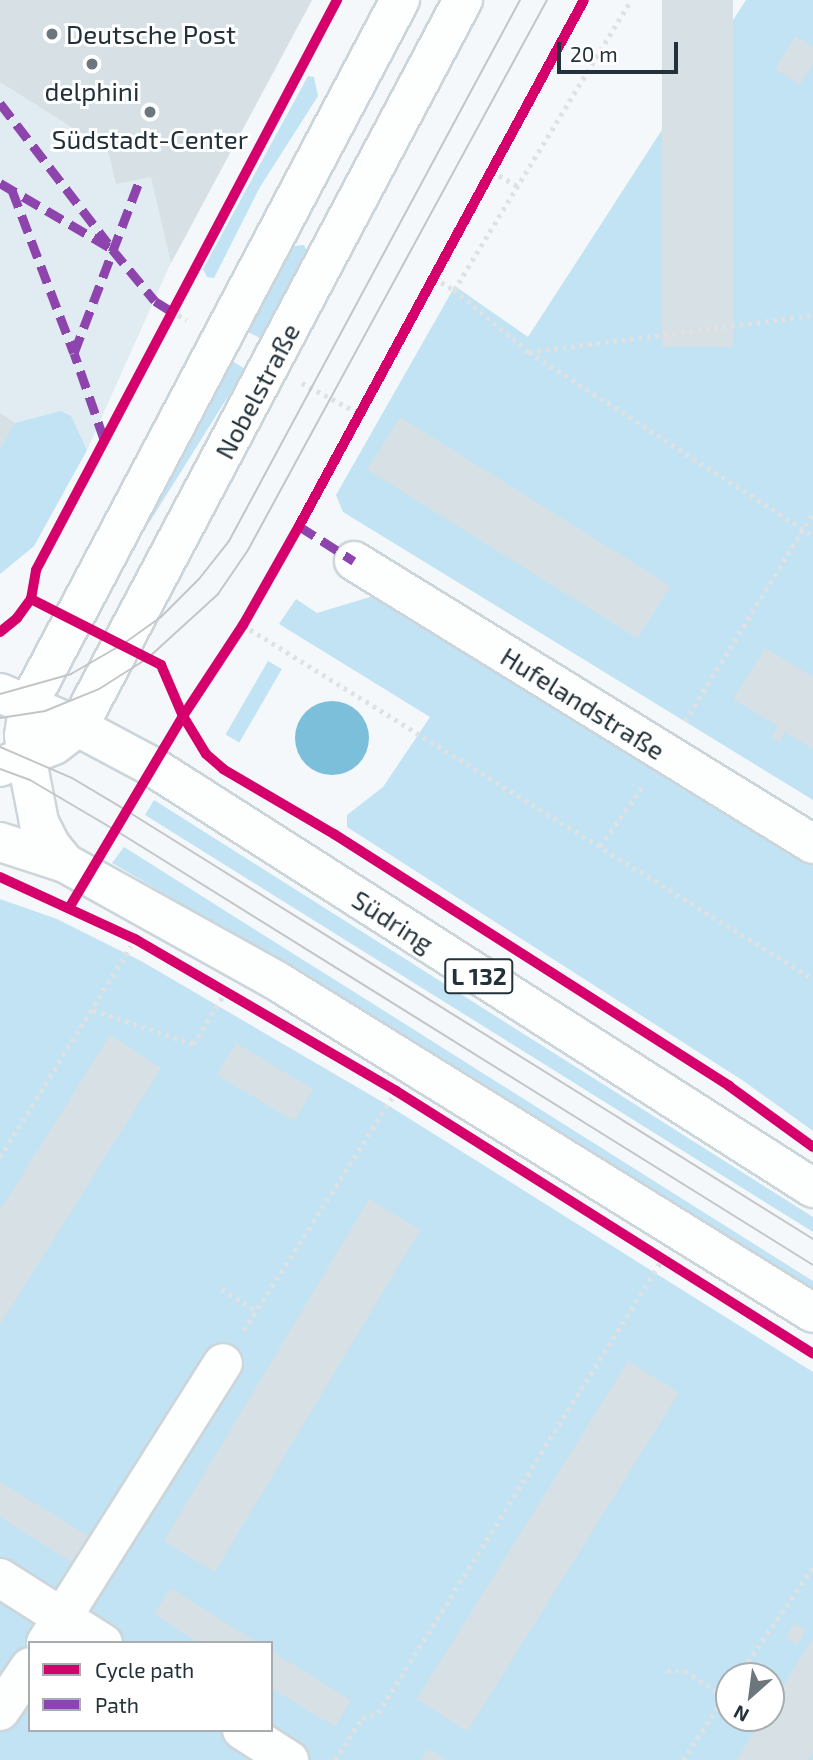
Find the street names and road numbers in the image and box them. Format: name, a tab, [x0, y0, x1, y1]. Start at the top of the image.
street label: Nobelstraße	[208, 318, 306, 464]
street label: Hufelandstraße	[495, 640, 671, 766]
street label: Südring	[346, 883, 440, 959]
road number: L 132	[444, 956, 514, 996]

